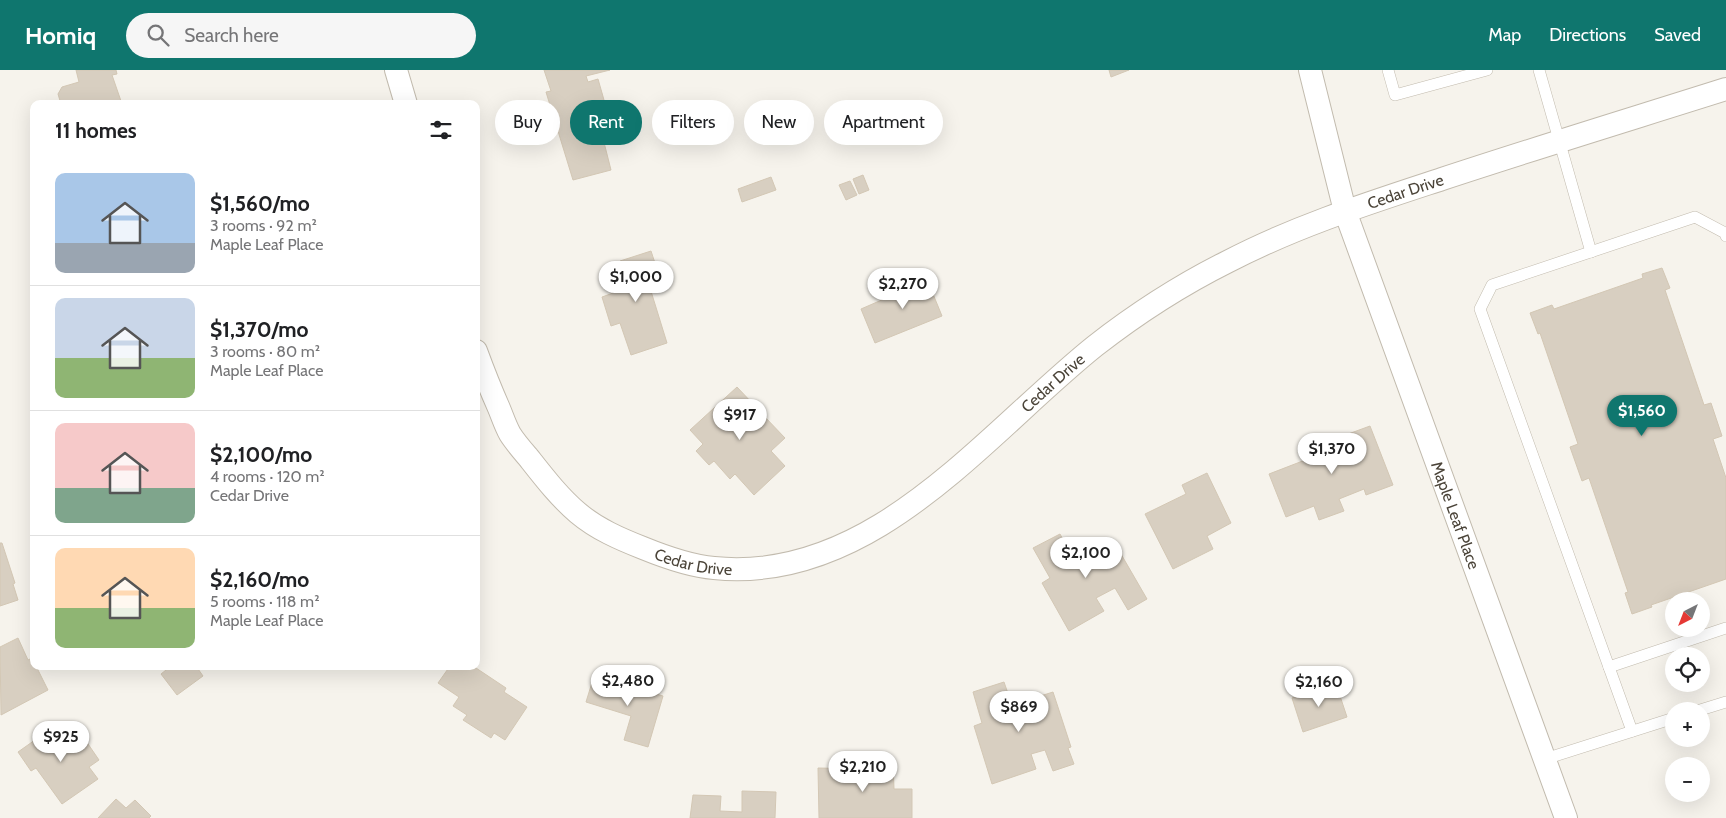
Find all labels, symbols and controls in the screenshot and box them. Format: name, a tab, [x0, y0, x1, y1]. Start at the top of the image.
search box	[126, 13, 476, 58]
text: Homiq	[25, 21, 96, 50]
icon: search	[144, 21, 172, 49]
text: Search here	[184, 24, 279, 47]
text: Map	[1488, 24, 1521, 46]
text: Directions	[1549, 24, 1626, 46]
text: Saved	[1654, 24, 1701, 46]
chip: Buy	[495, 100, 560, 145]
chip: Rent	[570, 100, 642, 145]
chip: Filters	[652, 100, 734, 145]
chip: New	[744, 100, 814, 145]
chip: Apartment	[824, 100, 943, 145]
icon: filters	[427, 116, 455, 144]
text: 11 homes	[55, 118, 137, 143]
street label: Cedar Drive	[1365, 170, 1446, 213]
text: $1,560/mo	[210, 191, 310, 216]
icon: home	[95, 193, 155, 253]
text: 3 rooms · 92 m²	[210, 216, 317, 235]
text: Maple Leaf Place	[210, 235, 323, 254]
pin: $1,000	[595, 260, 677, 303]
text: $1,000	[610, 267, 662, 286]
pin: $2,270	[862, 268, 944, 310]
text: $2,270	[878, 274, 928, 293]
text: $1,370/mo	[210, 317, 308, 342]
icon: home	[95, 318, 155, 378]
text: 3 rooms · 80 m²	[210, 342, 320, 361]
street label: Cedar Drive	[1017, 349, 1088, 416]
text: Maple Leaf Place	[210, 361, 323, 380]
pin: $1,560	[1601, 394, 1683, 437]
pin: $917	[710, 398, 770, 441]
text: $1,560	[1618, 401, 1666, 420]
text: $917	[724, 405, 756, 424]
pin: $1,370	[1291, 432, 1373, 475]
text: $1,370	[1309, 439, 1355, 458]
text: $2,100/mo	[210, 442, 312, 467]
icon: home	[95, 443, 155, 503]
street label: Maple Leaf Place	[1427, 459, 1484, 572]
text: 4 rooms · 120 m²	[210, 467, 325, 486]
text: Cedar Drive	[210, 486, 289, 505]
pin: $2,100	[1045, 536, 1127, 579]
text: $2,100	[1061, 543, 1111, 562]
street label: Cedar Drive	[652, 544, 733, 579]
text: $2,160/mo	[210, 567, 309, 592]
icon: home	[95, 568, 155, 628]
text: 5 rooms · 118 m²	[210, 592, 319, 611]
north arrow	[1665, 592, 1710, 638]
map controls	[1665, 592, 1710, 802]
text: Maple Leaf Place	[210, 611, 323, 630]
button: locate	[1665, 647, 1710, 692]
pin: $2,480	[587, 664, 669, 707]
pin: $2,160	[1278, 666, 1360, 708]
text: $2,480	[602, 671, 654, 690]
text: $2,160	[1295, 672, 1343, 691]
pin: $869	[989, 690, 1049, 733]
text: $869	[1001, 697, 1037, 716]
button: +	[1665, 702, 1710, 747]
pin: $925	[31, 720, 91, 763]
text: $925	[43, 727, 79, 746]
pin: $2,210	[822, 750, 904, 793]
text: $2,210	[839, 757, 887, 776]
button: −	[1665, 757, 1710, 802]

